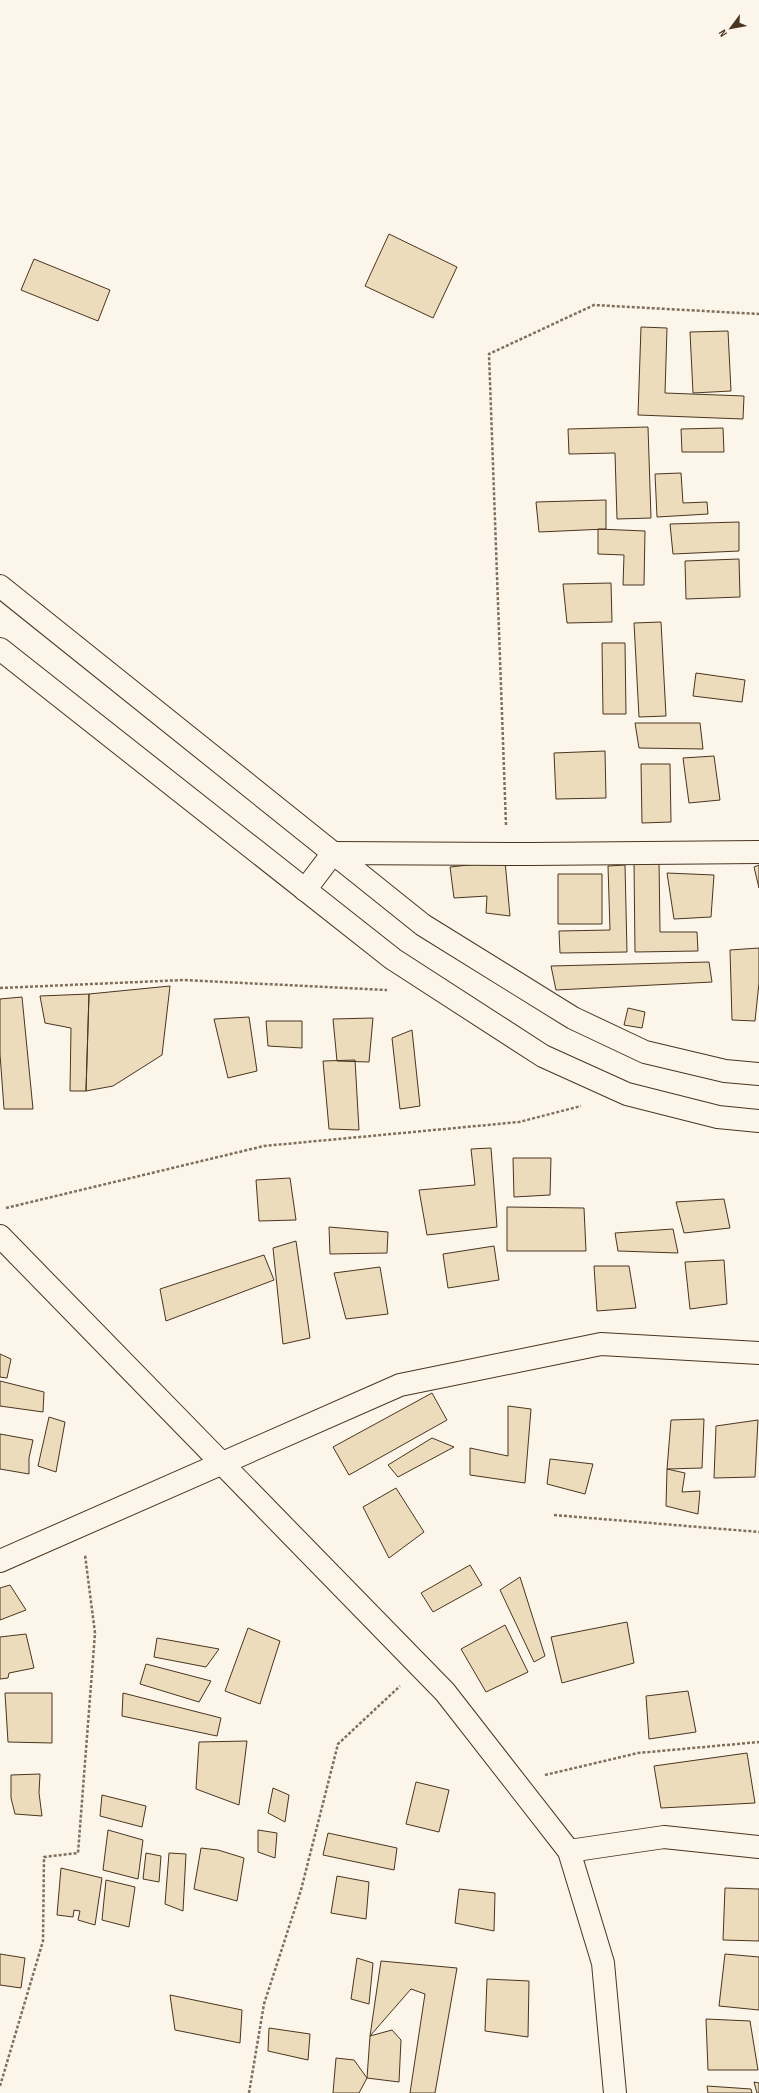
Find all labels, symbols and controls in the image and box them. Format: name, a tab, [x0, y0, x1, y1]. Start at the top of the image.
north arrow	[711, 8, 751, 48]
text: N	[716, 27, 730, 39]

